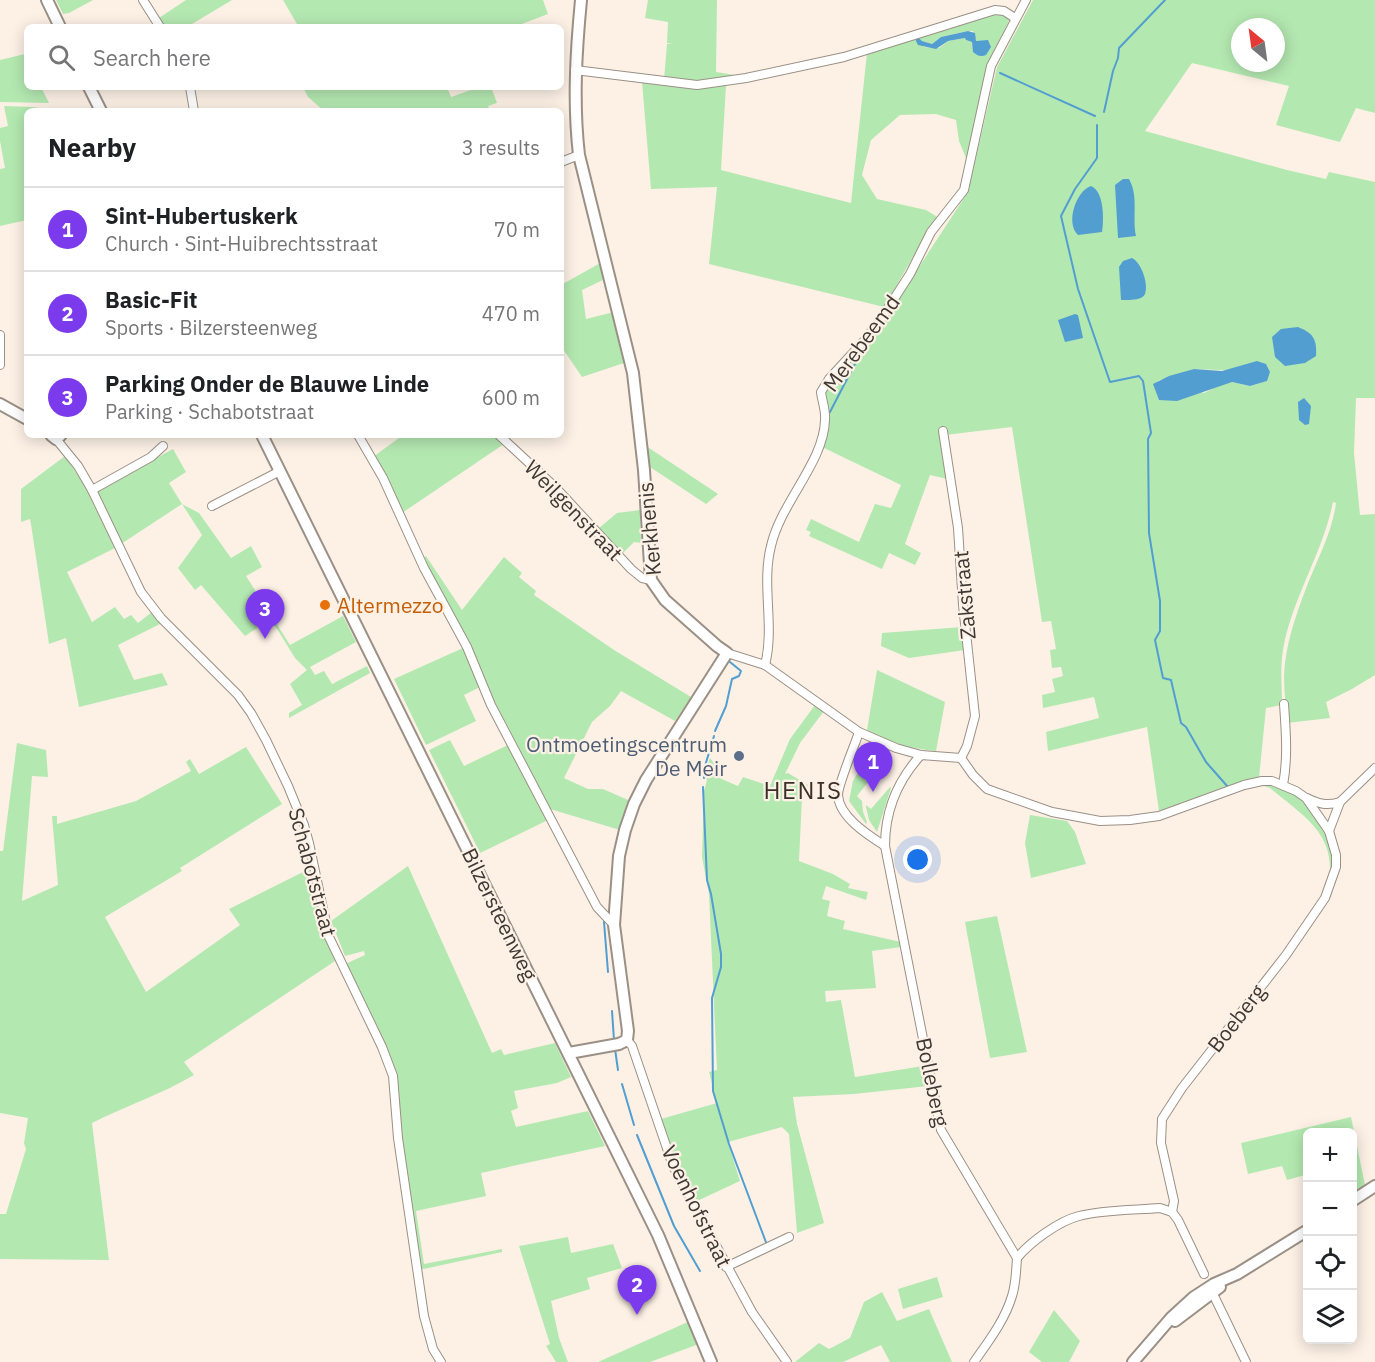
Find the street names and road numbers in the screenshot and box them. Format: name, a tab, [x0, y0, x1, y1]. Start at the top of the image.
street label: Merebeemd	[816, 289, 906, 397]
street label: Weilgenstraat	[519, 453, 629, 567]
street label: Kerkhenis	[631, 481, 667, 577]
street label: Zakstraat	[946, 549, 982, 641]
street label: Schabotstraat	[282, 805, 344, 939]
street label: Bilzersteenweg	[456, 843, 544, 985]
street label: Boeberg	[1201, 978, 1271, 1058]
street label: Bolleberg	[910, 1035, 956, 1129]
street label: Voenhofstraat	[655, 1140, 739, 1272]

